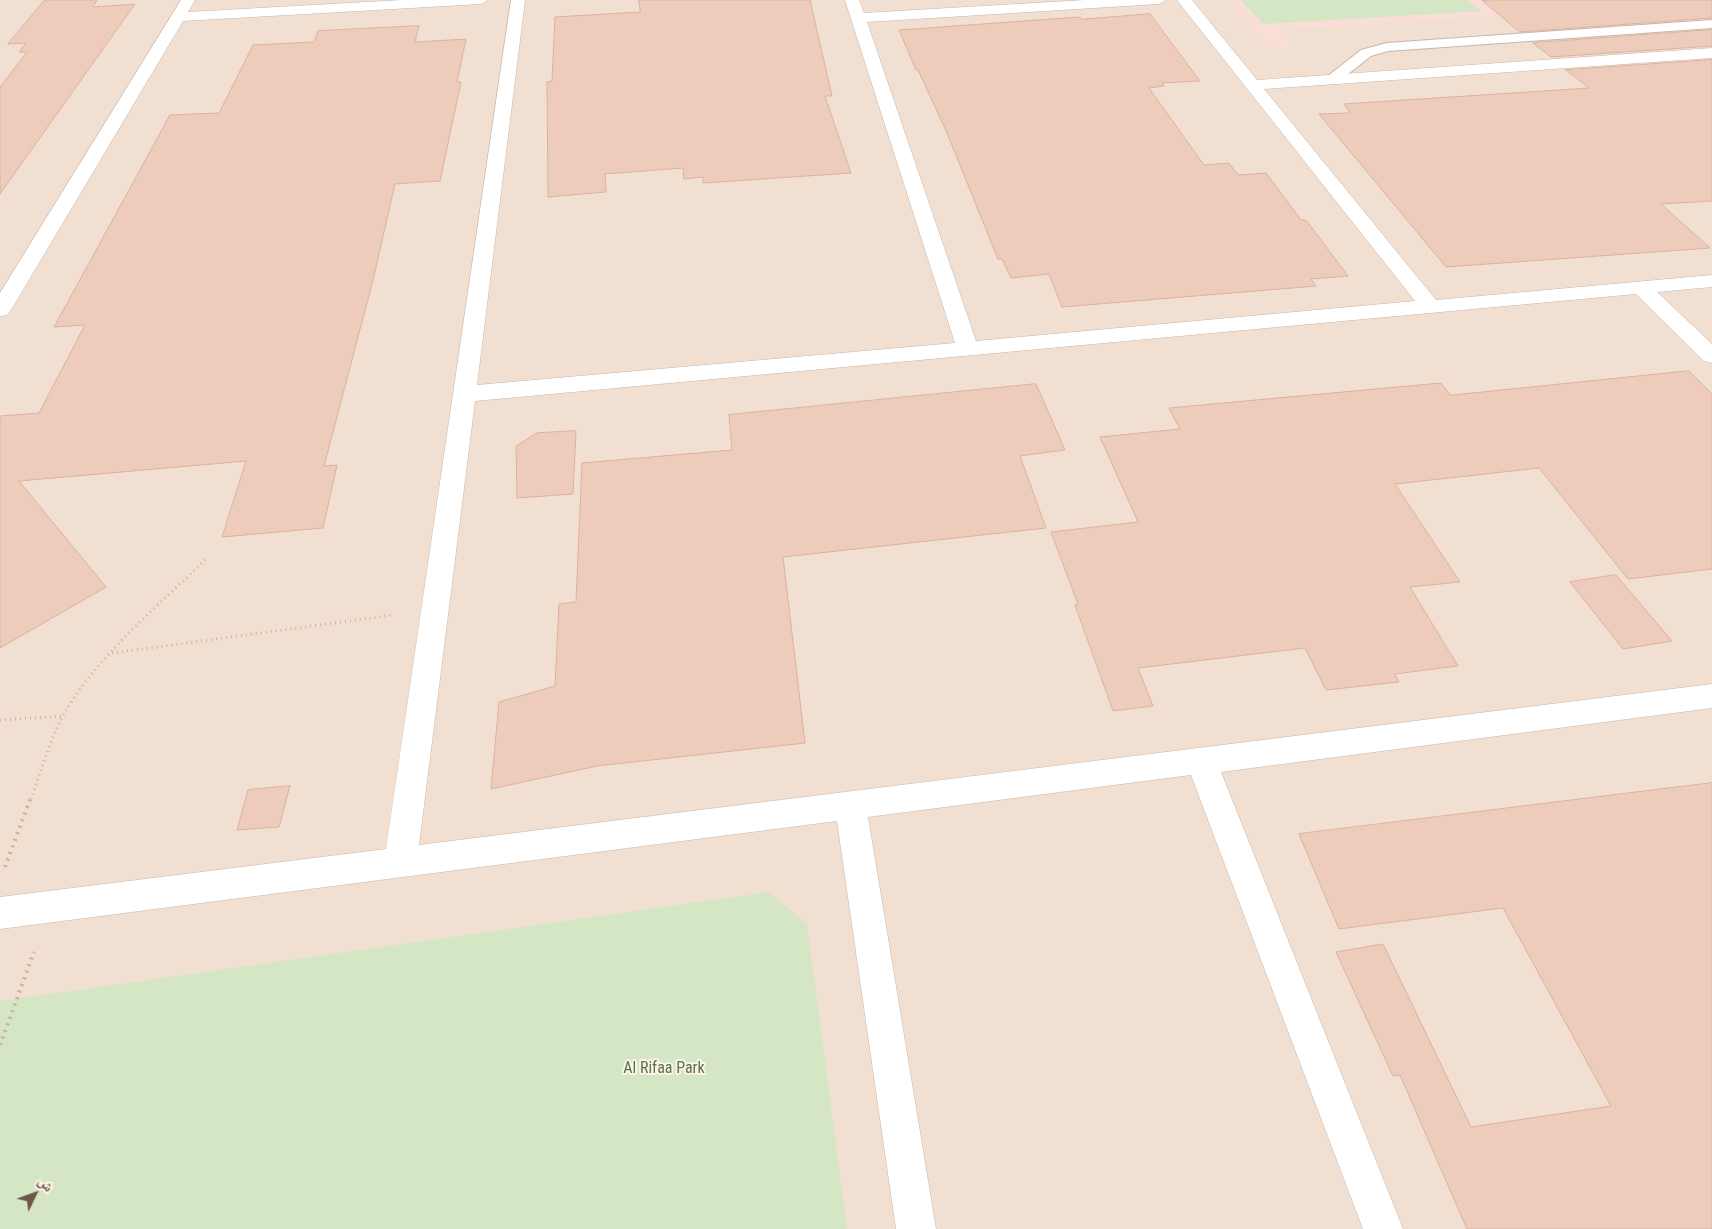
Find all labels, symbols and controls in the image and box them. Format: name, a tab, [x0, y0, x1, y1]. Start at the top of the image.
park label: Al Rifaa Park	[623, 1059, 705, 1079]
north arrow	[10, 1169, 60, 1219]
text: ش	[35, 1173, 57, 1195]

